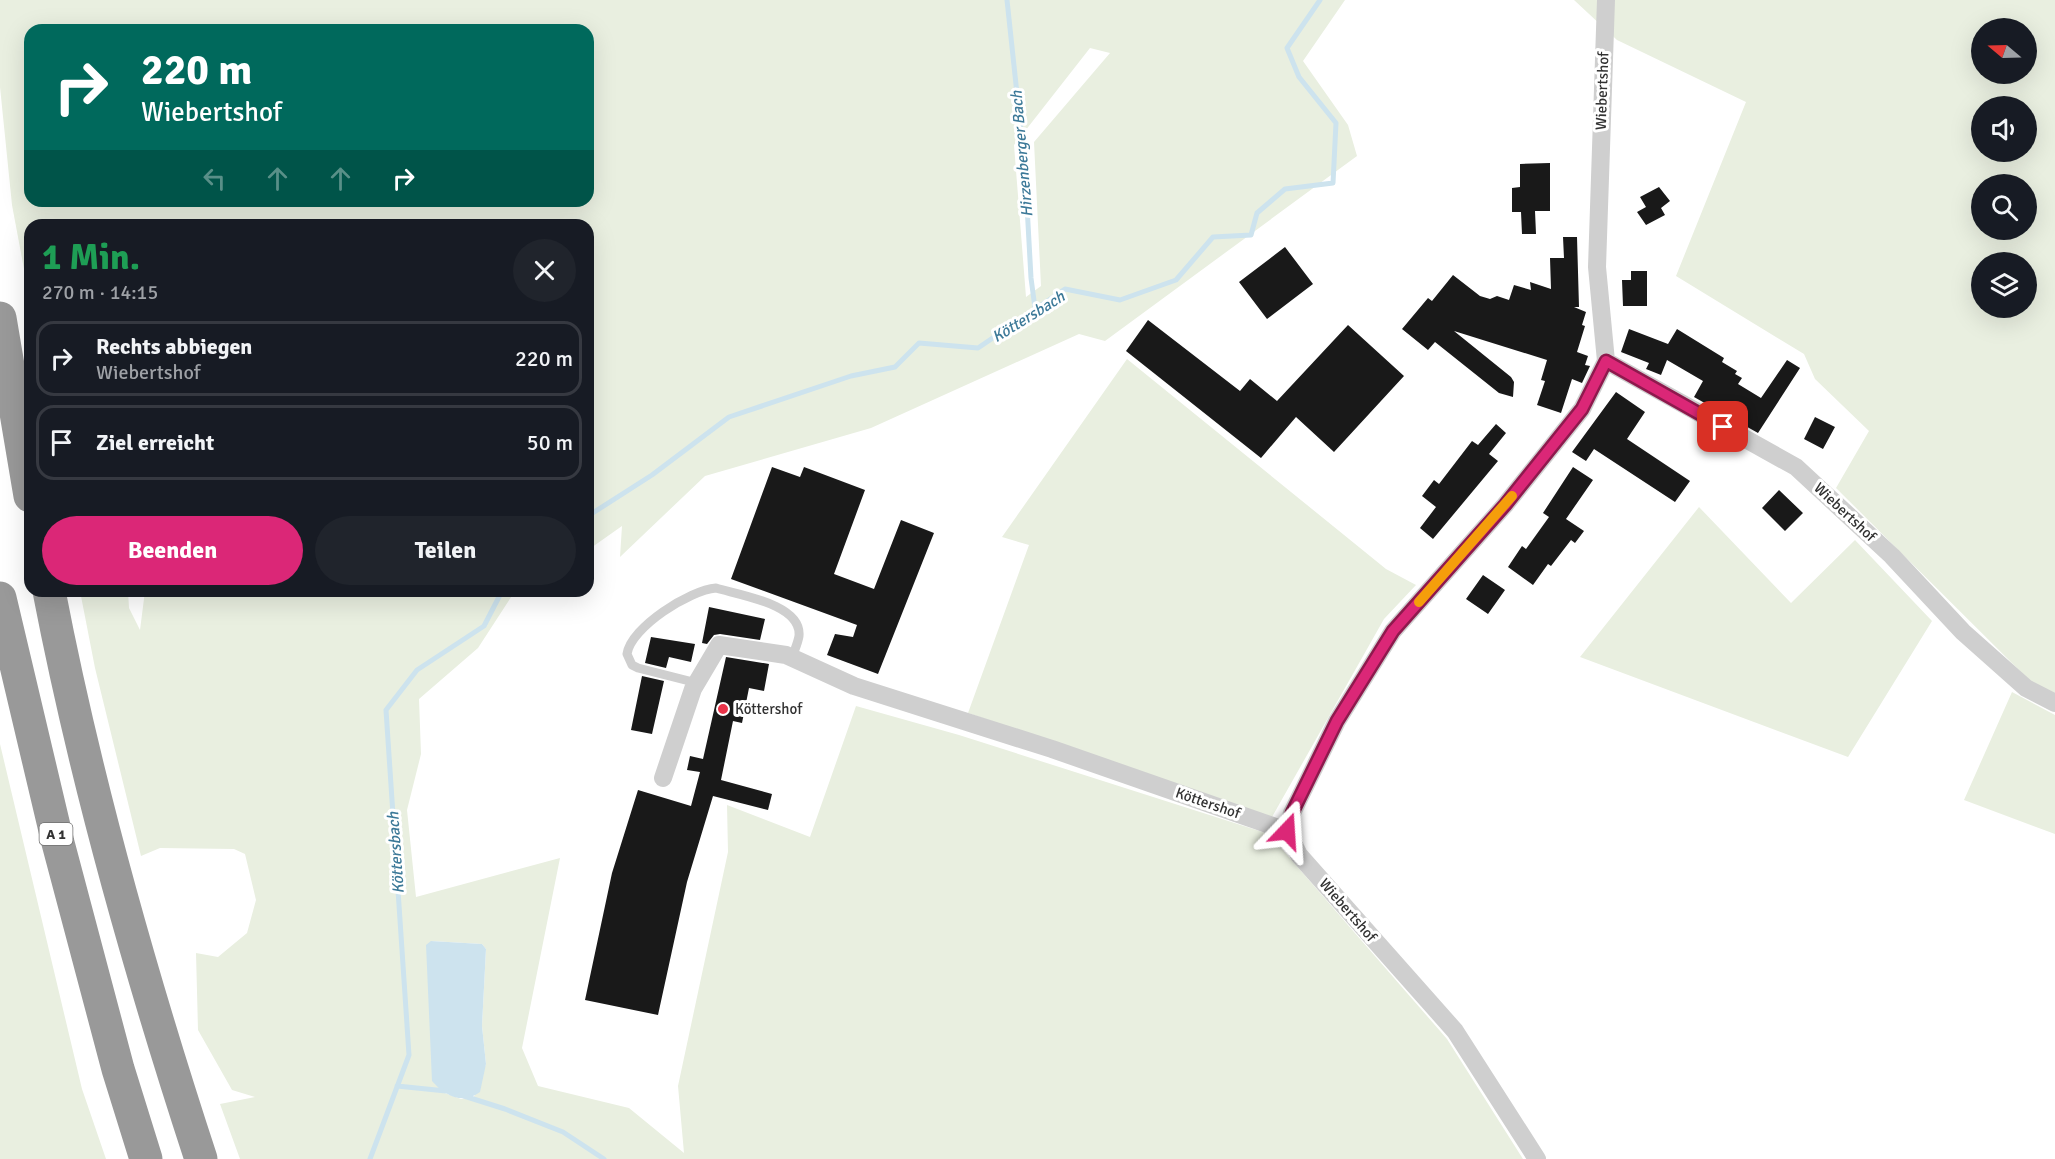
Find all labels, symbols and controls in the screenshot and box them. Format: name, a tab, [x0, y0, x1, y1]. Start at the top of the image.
north arrow	[1971, 18, 2037, 84]
map controls	[1971, 18, 2037, 318]
text: 220 m	[141, 45, 252, 96]
icon: right	[42, 48, 120, 126]
street label: Wiebertshof	[1592, 51, 1612, 130]
water label: Hirzenberger Bach	[1006, 89, 1037, 218]
text: Wiebertshof	[141, 96, 282, 129]
button: sound	[1971, 96, 2037, 162]
icon: left	[198, 162, 231, 195]
icon: ahead	[261, 162, 294, 195]
icon: ahead	[324, 162, 357, 195]
icon: right	[387, 162, 420, 195]
button: search	[1971, 174, 2037, 240]
text: 1 Min.	[42, 235, 140, 280]
button: close	[513, 239, 576, 302]
button: layers	[1971, 252, 2037, 318]
text: 270 m · 14:15	[42, 280, 158, 305]
water label: Köttersbach	[988, 286, 1070, 347]
text: Rechts abbiegen	[96, 333, 252, 360]
icon: right	[45, 342, 78, 375]
text: 220 m	[515, 345, 573, 372]
text: Wiebertshof	[96, 360, 200, 385]
pin	[1697, 401, 1748, 452]
icon: arrive	[1706, 410, 1739, 443]
icon: arrive	[45, 426, 78, 459]
text: Ziel erreicht	[96, 429, 214, 456]
text: 50 m	[527, 429, 573, 456]
street label: Wiebertshof	[1810, 479, 1880, 546]
button: Beenden	[42, 516, 303, 585]
button: Teilen	[315, 516, 576, 585]
place label: Köttershof	[735, 700, 803, 718]
marker: Köttershof	[716, 702, 730, 716]
street label: Köttershof	[1173, 784, 1244, 823]
position arrow	[1255, 799, 1319, 863]
water label: Köttersbach	[383, 810, 409, 895]
road number: A 1	[40, 823, 72, 845]
street label: Wiebertshof	[1316, 875, 1381, 946]

